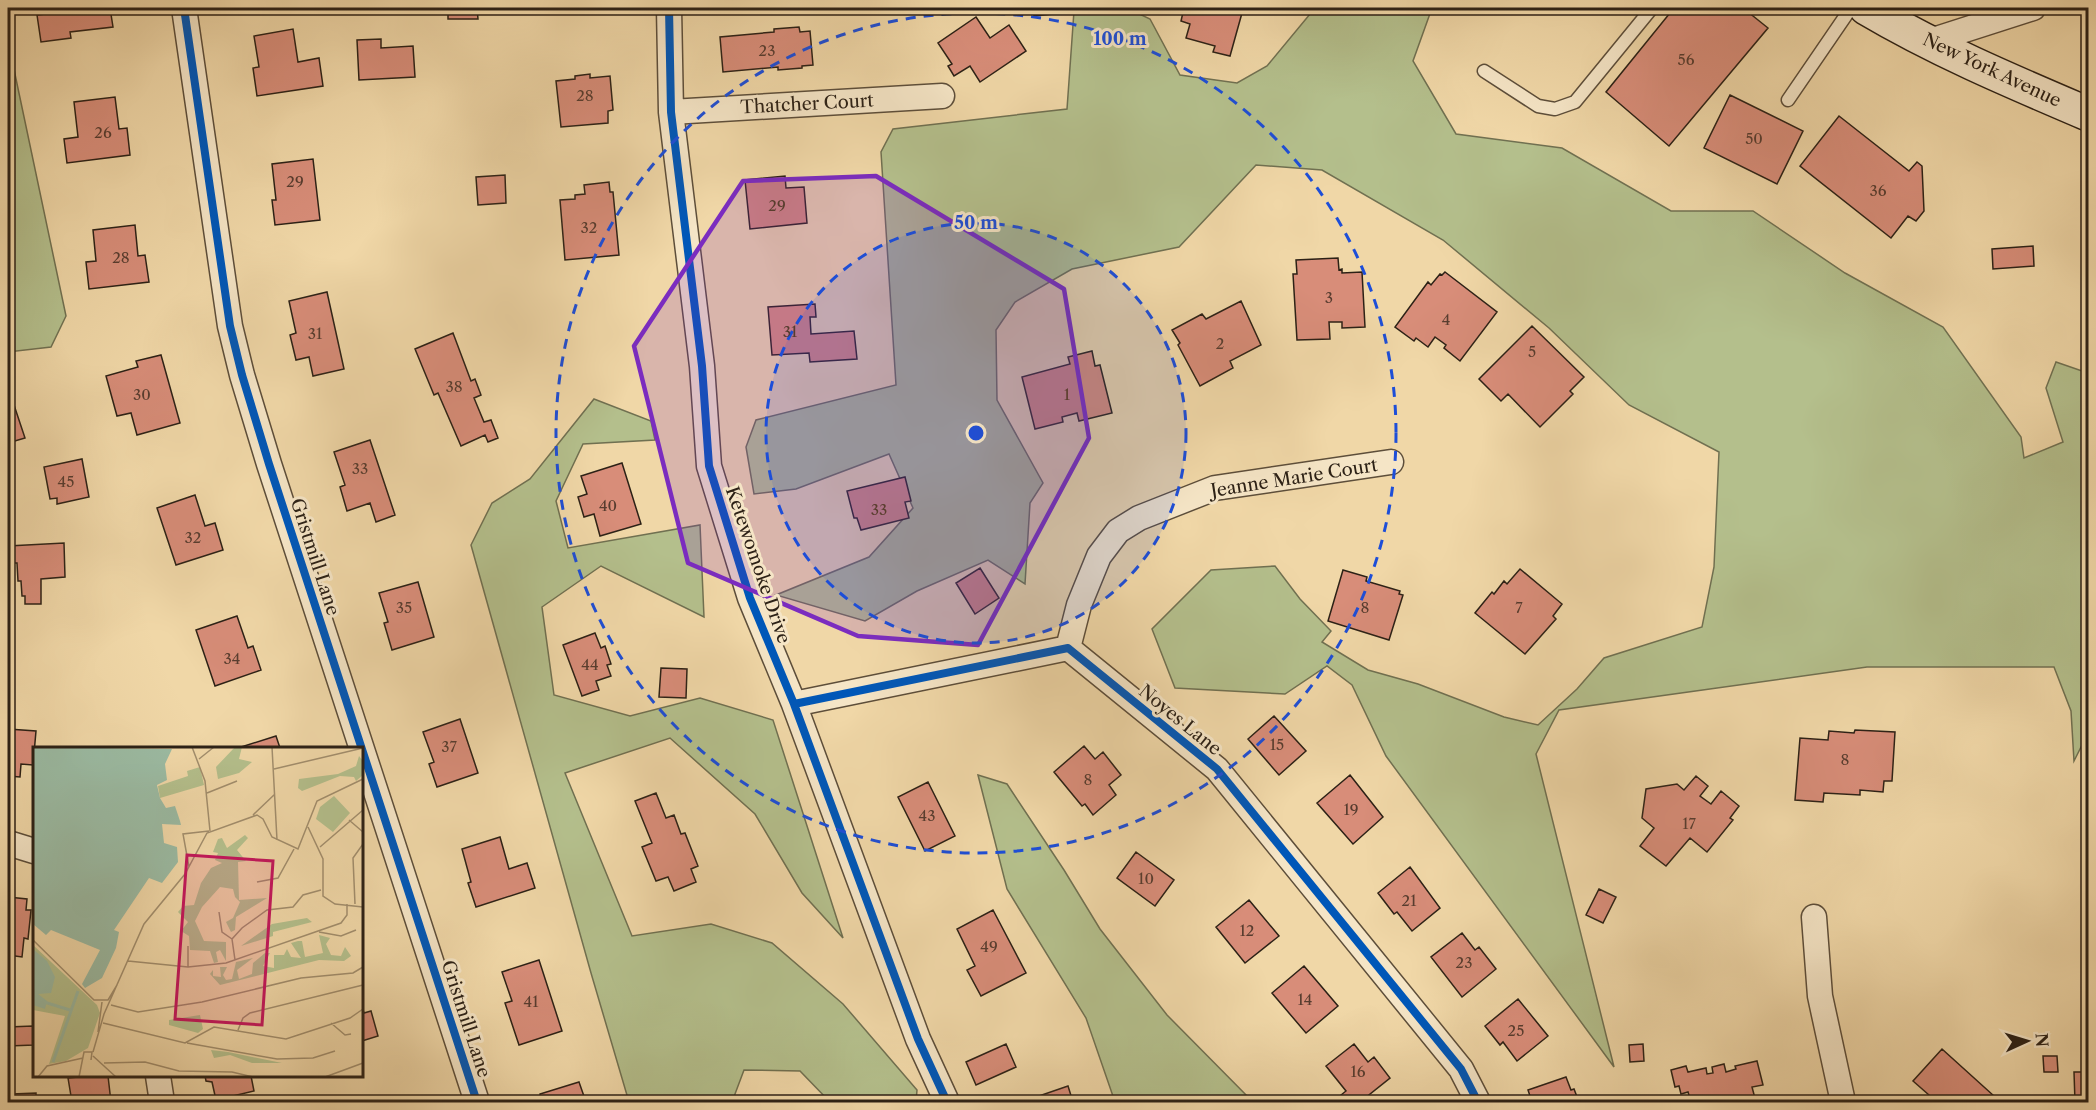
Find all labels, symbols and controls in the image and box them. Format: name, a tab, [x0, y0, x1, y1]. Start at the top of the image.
text: 100 m	[1093, 28, 1147, 50]
street label: New York Avenue	[1919, 28, 2065, 112]
house number: 23	[759, 41, 775, 60]
house number: 56	[1678, 50, 1695, 69]
house number: 28	[576, 86, 594, 105]
street label: Thatcher Court	[740, 89, 875, 118]
house number: 26	[94, 123, 112, 142]
house number: 50	[1745, 129, 1763, 148]
house number: 29	[286, 172, 304, 191]
house number: 36	[1869, 181, 1887, 200]
house number: 29	[768, 196, 786, 215]
text: 50 m	[954, 212, 998, 234]
house number: 32	[581, 218, 597, 237]
house number: 28	[112, 248, 130, 267]
house number: 3	[1325, 288, 1333, 307]
house number: 4	[1442, 310, 1450, 329]
house number: 31	[783, 322, 798, 341]
house number: 31	[308, 324, 323, 343]
house number: 2	[1216, 334, 1224, 353]
house number: 5	[1528, 342, 1536, 361]
house number: 38	[445, 377, 463, 396]
house number: 30	[133, 385, 151, 404]
house number: 1	[1064, 385, 1071, 404]
centre of rings	[966, 423, 986, 443]
street label: Jeanne Marie Court	[1206, 454, 1380, 503]
house number: 33	[352, 459, 368, 478]
house number: 45	[58, 472, 74, 491]
street label: Ketewomoke Drive	[721, 484, 795, 646]
street label: Gristmill Lane	[286, 496, 344, 618]
house number: 40	[599, 496, 617, 515]
house number: 33	[871, 500, 887, 519]
house number: 32	[185, 528, 201, 547]
house number: 35	[396, 598, 412, 617]
house number: 8	[1361, 598, 1370, 617]
house number: 7	[1515, 598, 1523, 617]
house number: 34	[224, 649, 240, 668]
house number: 44	[581, 655, 599, 674]
street label: Noyes Lane	[1134, 680, 1226, 760]
house number: 15	[1270, 735, 1284, 754]
house number: 37	[441, 737, 457, 756]
inset map	[33, 747, 363, 1077]
house number: 8	[1841, 750, 1850, 769]
house number: 8	[1084, 770, 1093, 789]
house number: 19	[1343, 800, 1359, 819]
house number: 43	[919, 806, 935, 825]
house number: 17	[1682, 814, 1696, 833]
house number: 10	[1138, 869, 1154, 888]
house number: 21	[1402, 891, 1417, 910]
house number: 12	[1240, 921, 1254, 940]
house number: 49	[980, 937, 998, 956]
house number: 23	[1456, 953, 1472, 972]
street label: Gristmill Lane	[437, 958, 495, 1080]
house number: 14	[1298, 990, 1312, 1009]
house number: 41	[524, 992, 539, 1011]
north arrow	[1997, 1011, 2057, 1071]
house number: 25	[1508, 1021, 1524, 1040]
text: N	[2032, 1032, 2052, 1048]
house number: 16	[1350, 1062, 1366, 1081]

